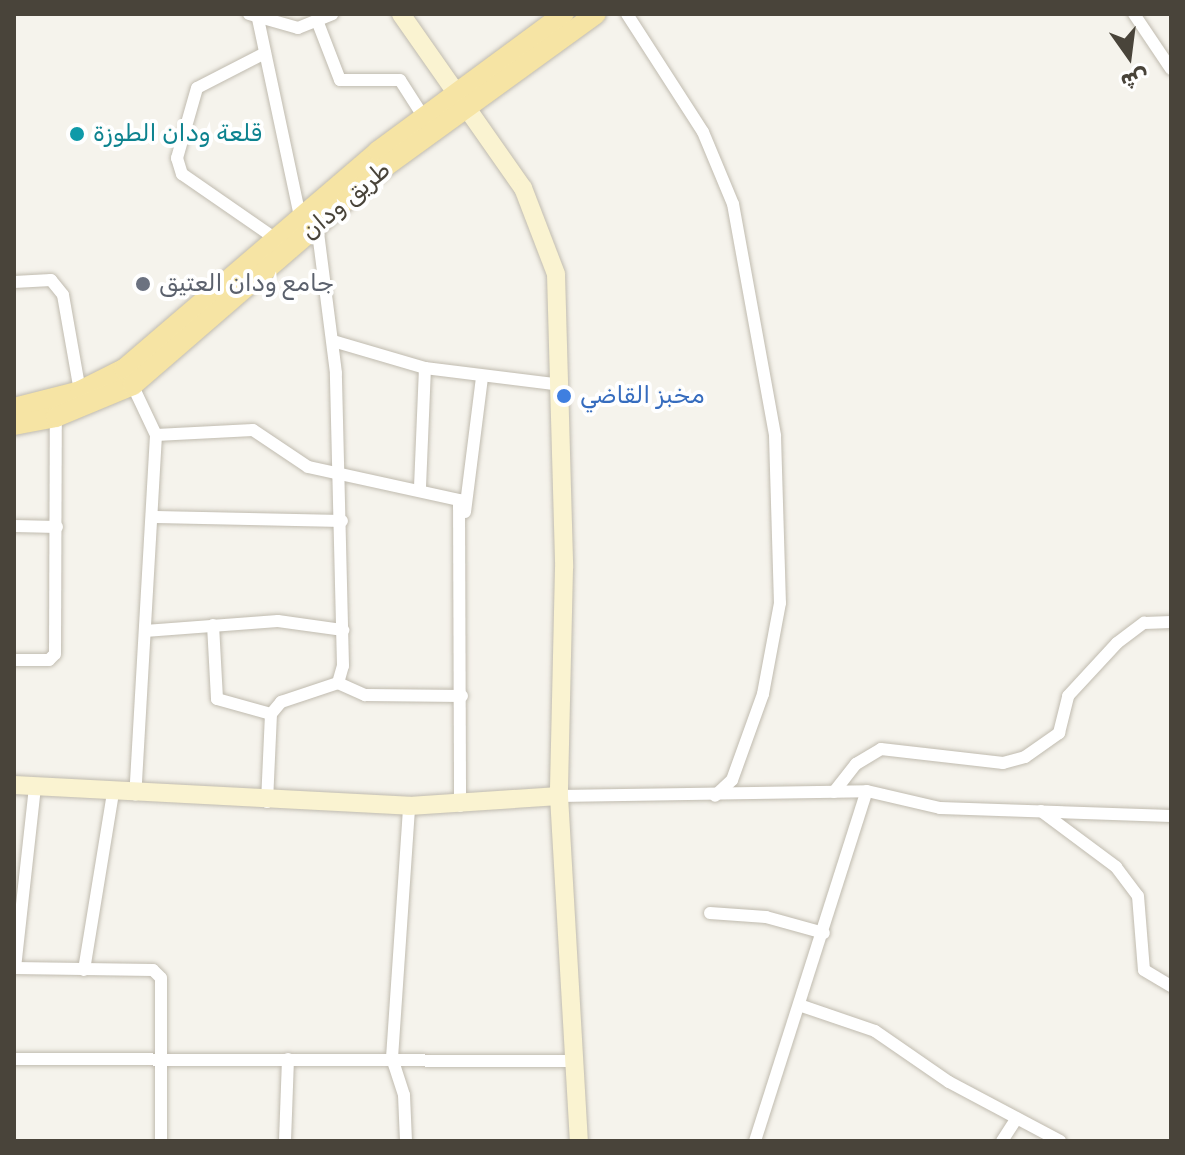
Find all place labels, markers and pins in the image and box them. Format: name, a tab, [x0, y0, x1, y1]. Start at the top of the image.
place label: قلعة ودان الطوزة	[93, 120, 262, 148]
marker: قلعة ودان الطوزة	[68, 125, 86, 143]
place label: جامع ودان العتيق	[159, 270, 334, 298]
marker: جامع ودان العتيق	[134, 275, 152, 293]
place label: مخبز القاضي	[580, 382, 705, 410]
marker: مخبز القاضي	[555, 387, 573, 405]

